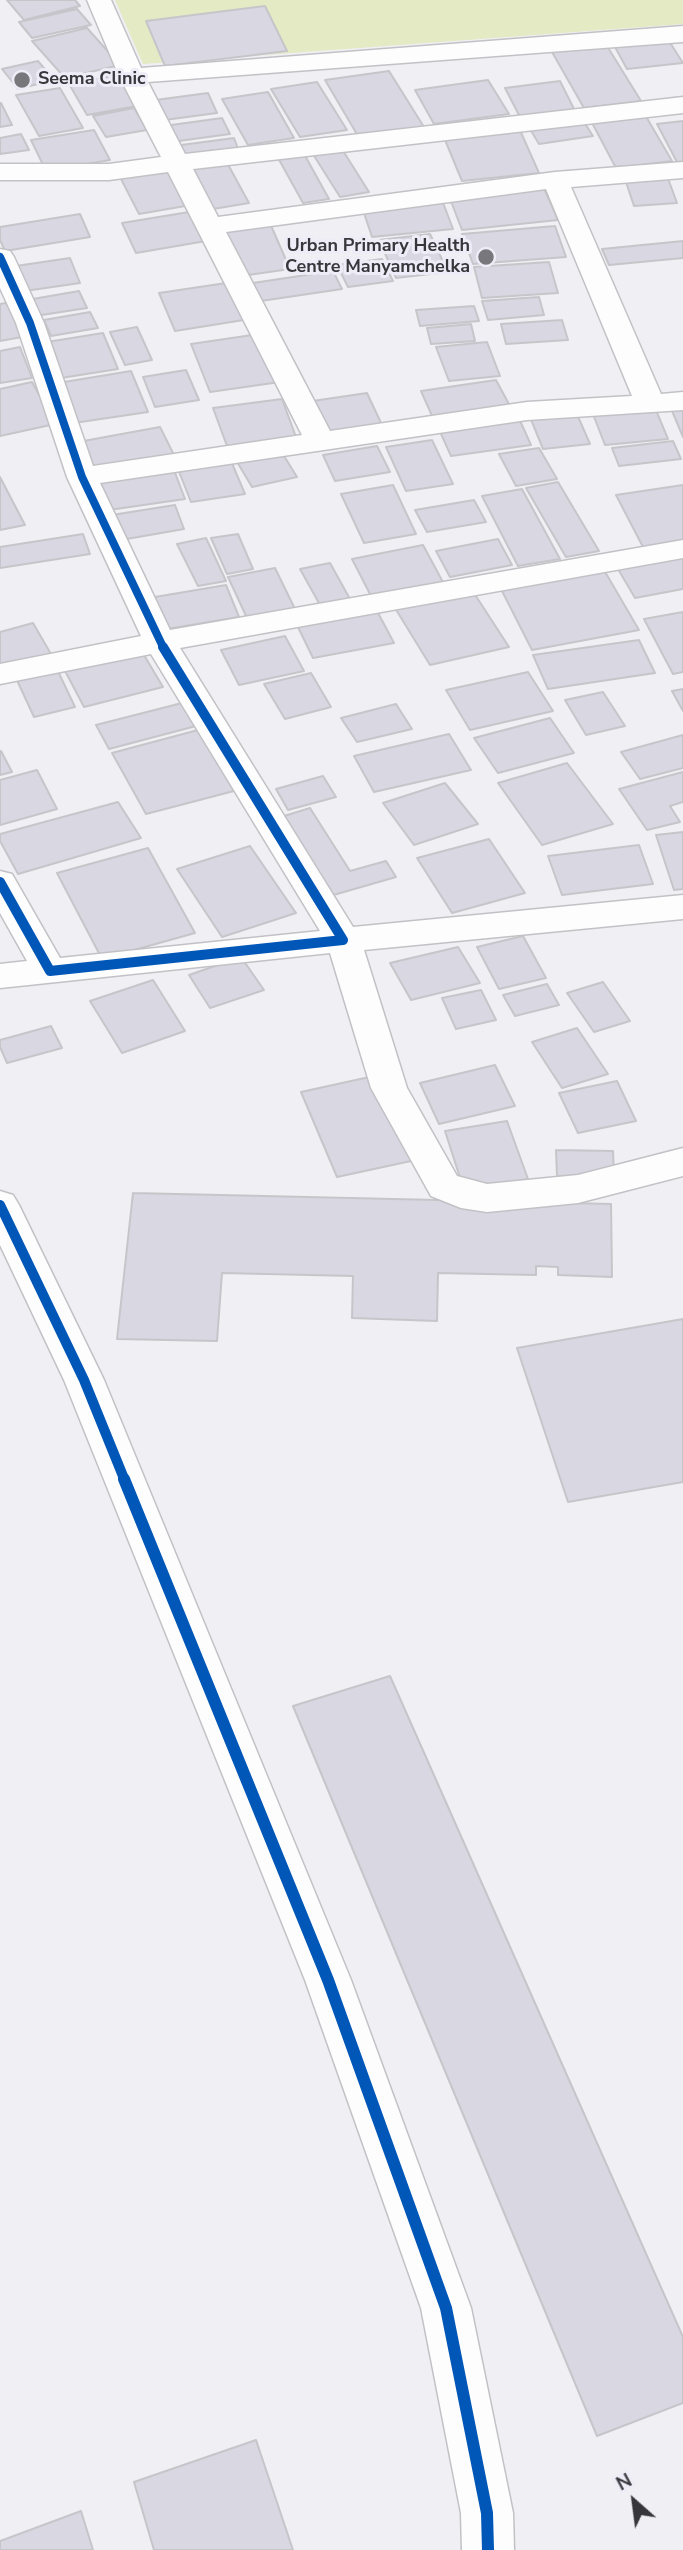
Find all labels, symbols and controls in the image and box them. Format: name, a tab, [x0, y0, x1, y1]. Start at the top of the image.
place label: Seema Clinic	[38, 69, 146, 91]
marker: Seema Clinic	[12, 70, 32, 90]
place label: Urban Primary Health Centre Manyamchelka	[285, 236, 470, 278]
marker: Urban Primary Health Centre Manyamchelka	[476, 247, 496, 267]
north arrow	[599, 2466, 669, 2536]
text: N	[612, 2468, 637, 2497]

